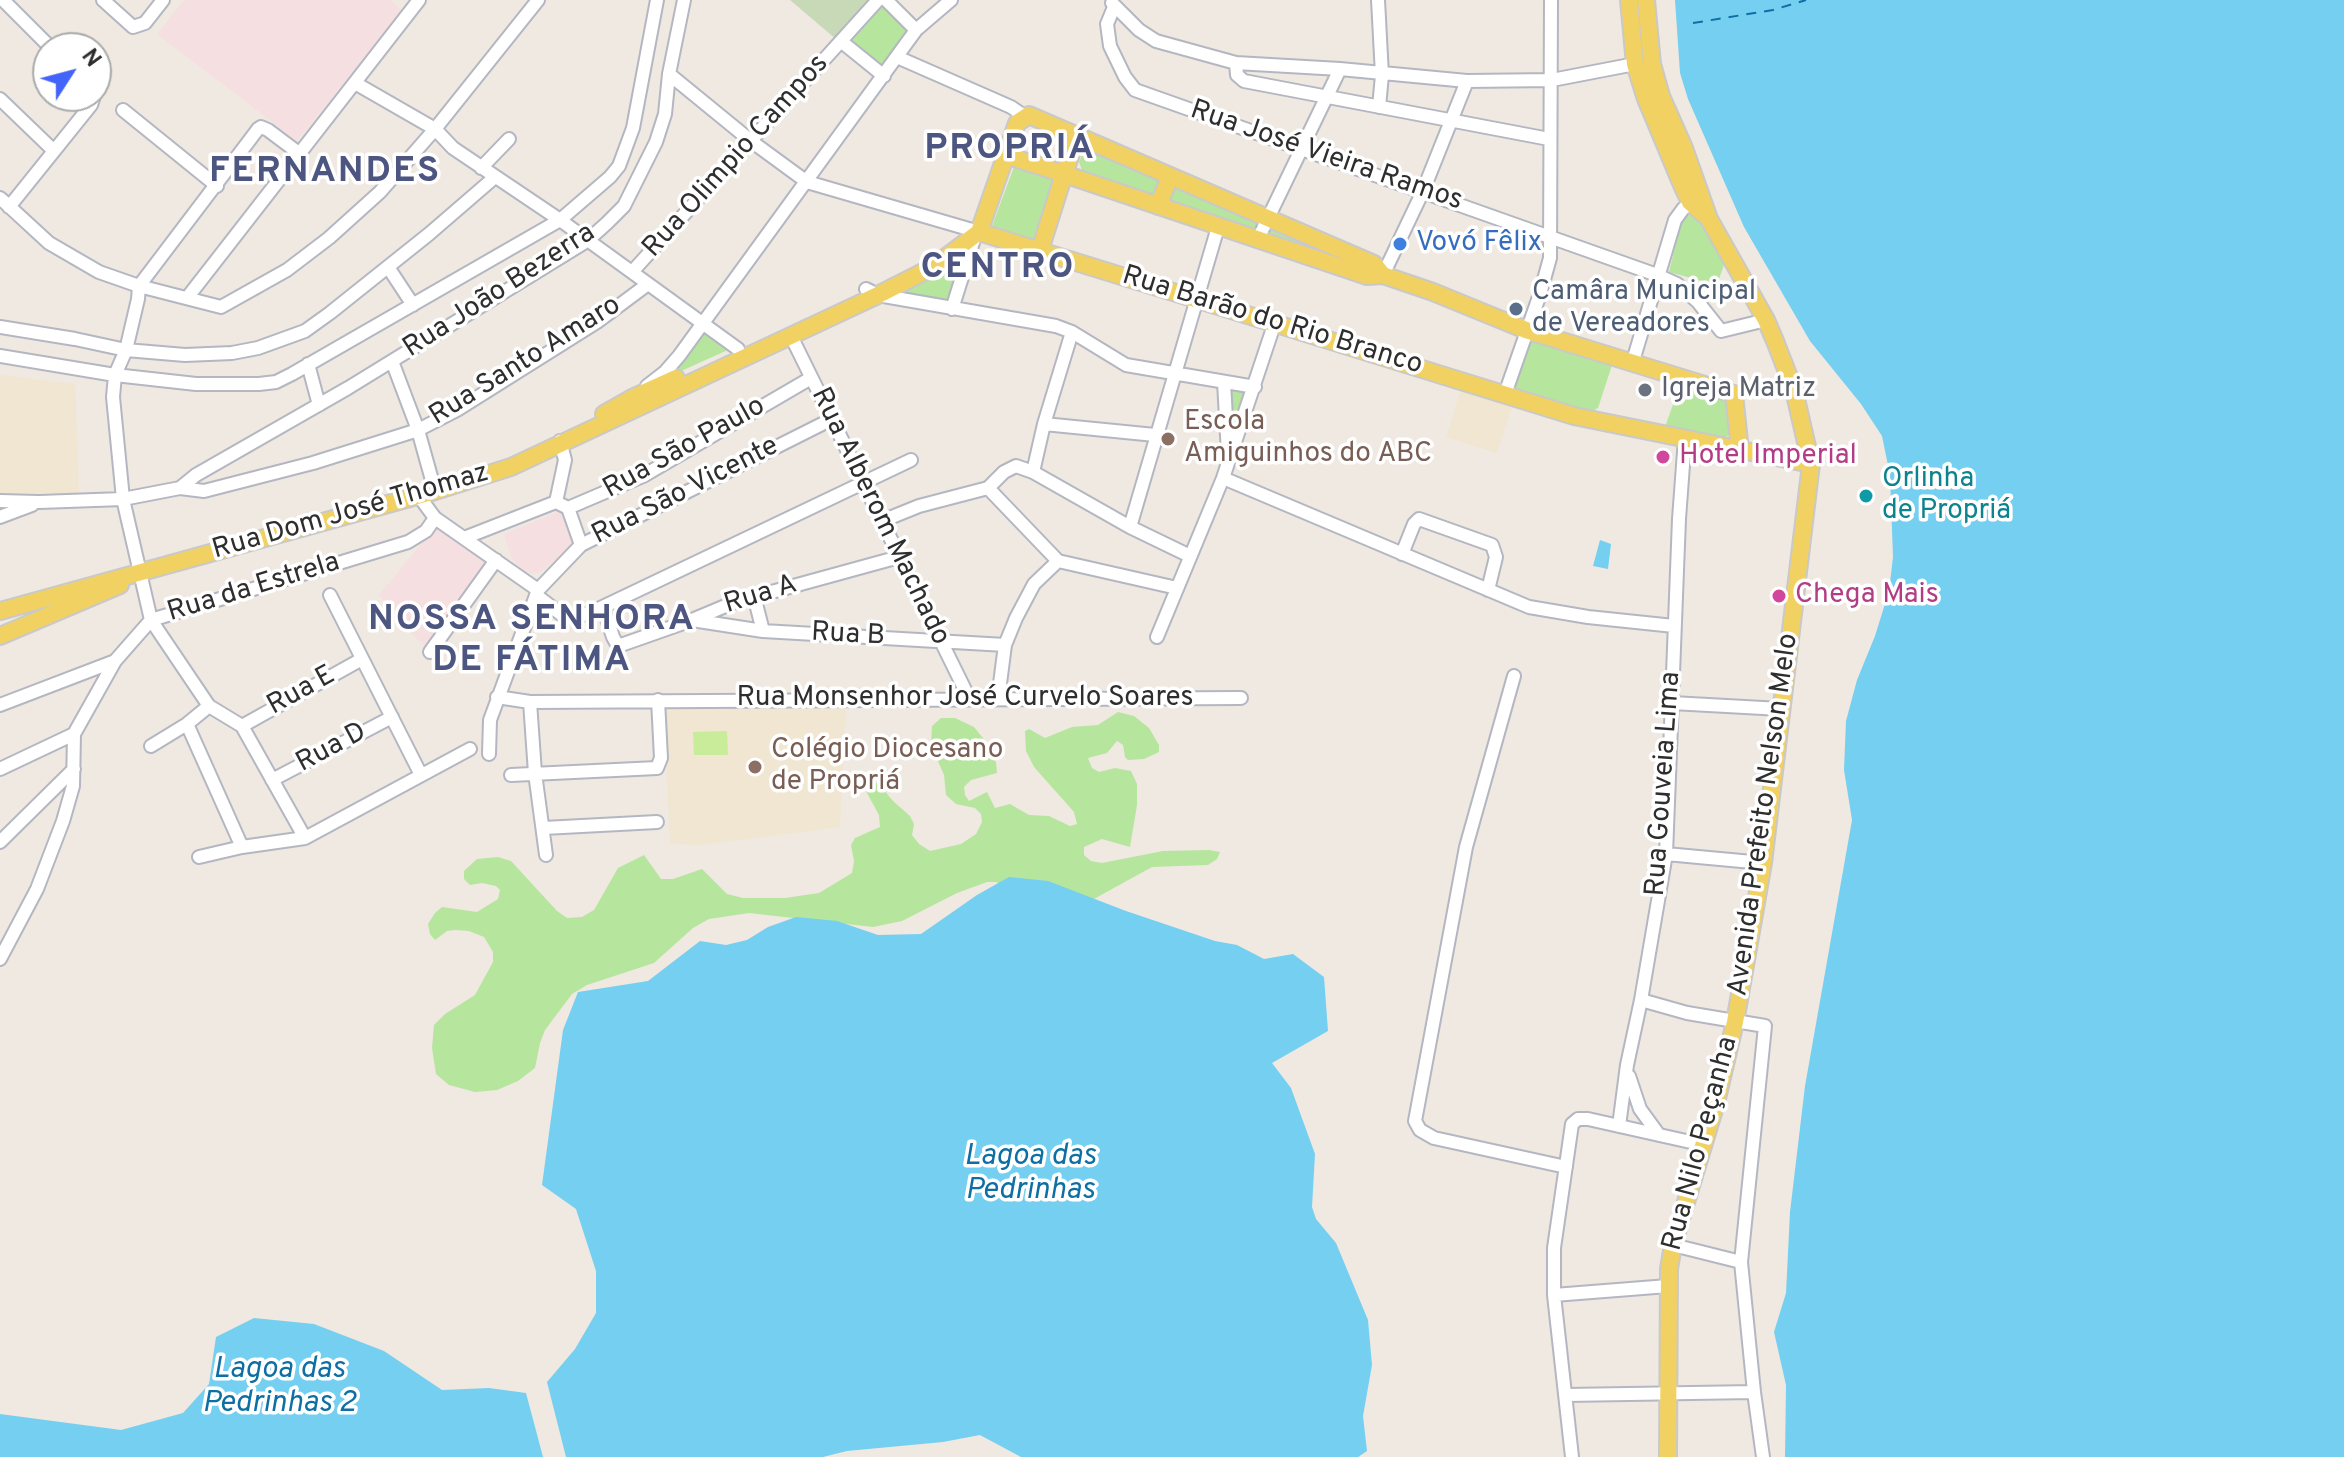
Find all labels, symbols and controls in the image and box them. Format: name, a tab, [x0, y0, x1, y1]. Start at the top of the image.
north arrow	[32, 32, 112, 112]
text: N	[75, 44, 106, 73]
street label: Rua Olimpio Campos	[637, 49, 837, 265]
street label: Rua José Vieira Ramos	[1185, 95, 1467, 219]
district label: PROPRIÁ	[924, 129, 1096, 173]
district label: FERNANDES	[209, 152, 441, 196]
street label: Rua João Bezerra	[398, 218, 602, 366]
place label: Vovó Fêlix	[1416, 227, 1542, 261]
marker: Vovó Fêlix	[1391, 235, 1409, 253]
district label: CENTRO	[920, 248, 1076, 292]
street label: Rua Barão do Rio Branco	[1118, 260, 1426, 384]
place label: Camâra Municipal de Vereadores	[1532, 276, 1756, 342]
street label: Rua Santo Amaro	[424, 290, 628, 434]
marker: Camâra Municipal de Vereadores	[1507, 300, 1525, 318]
place label: Igreja Matriz	[1661, 373, 1816, 407]
marker: Igreja Matriz	[1636, 381, 1654, 399]
street label: Rua Alberom Machado	[802, 383, 956, 651]
street label: Rua São Paulo	[598, 391, 772, 507]
place label: Escola Amiguinhos do ABC	[1184, 406, 1432, 472]
marker: Escola Amiguinhos do ABC	[1159, 430, 1177, 448]
street label: Rua São Vicente	[587, 431, 785, 553]
place label: Hotel Imperial	[1679, 440, 1857, 474]
marker: Hotel Imperial	[1654, 448, 1672, 466]
street label: Rua Dom José Thomaz	[209, 457, 493, 569]
place label: Orlinha de Propriá	[1882, 463, 2011, 529]
marker: Orlinha de Propriá	[1857, 487, 1875, 505]
street label: Rua da Estrela	[164, 547, 344, 631]
street label: Rua A	[720, 569, 802, 623]
place label: Chega Mais	[1795, 579, 1939, 613]
marker: Chega Mais	[1770, 587, 1788, 605]
district label: NOSSA SENHORA DE FÁTIMA	[368, 600, 696, 685]
street label: Rua B	[810, 617, 886, 655]
street label: Avenida Prefeito Nelson Melo	[1723, 631, 1807, 999]
street label: Rua E	[262, 660, 342, 724]
street label: Rua Gouveia Lima	[1640, 670, 1690, 898]
street label: Rua Monsenhor José Curvelo Soares	[736, 682, 1194, 716]
street label: Rua D	[291, 717, 373, 781]
place label: Colégio Diocesano de Propriá	[771, 734, 1003, 800]
marker: Colégio Diocesano de Propriá	[746, 758, 764, 776]
street label: Rua Nilo Peçanha	[1657, 1033, 1747, 1255]
water label: Lagoa das Pedrinhas	[964, 1140, 1096, 1210]
water label: Lagoa das Pedrinhas 2	[202, 1353, 356, 1424]

